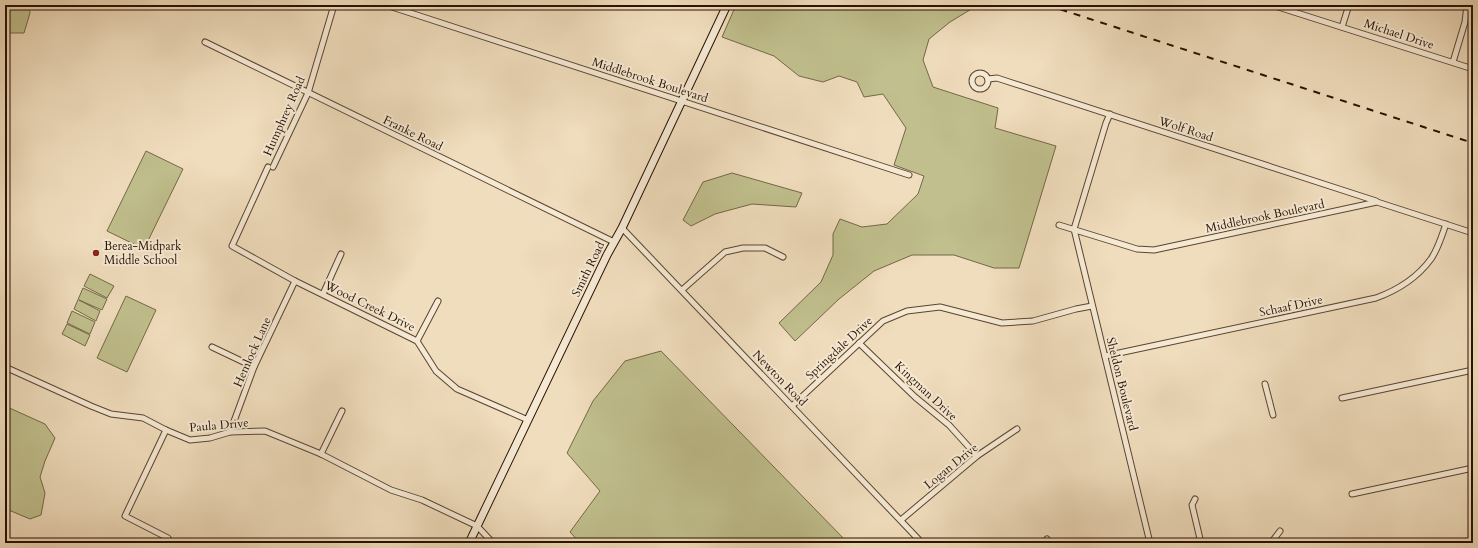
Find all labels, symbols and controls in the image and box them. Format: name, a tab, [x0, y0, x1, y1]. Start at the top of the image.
street label: Michael Drive	[1362, 15, 1436, 53]
street label: Middlebrook Boulevard	[590, 54, 711, 107]
street label: Humphrey Road	[259, 73, 309, 158]
street label: Franke Road	[380, 112, 446, 155]
street label: Wolf Road	[1156, 112, 1216, 145]
street label: Middlebrook Boulevard	[1204, 195, 1327, 236]
place label: Berea-Midpark Middle School	[104, 238, 182, 268]
street label: Smith Road	[568, 238, 609, 299]
marker: Berea-Midpark Middle School	[91, 248, 101, 258]
street label: Wood Creek Drive	[321, 277, 418, 335]
street label: Schaaf Drive	[1258, 291, 1324, 321]
street label: Springdale Drive	[802, 313, 876, 383]
street label: Hemlock Lane	[229, 314, 275, 390]
street label: Sheldon Boulevard	[1103, 336, 1141, 433]
street label: Newton Road	[749, 347, 811, 410]
street label: Kingman Drive	[891, 358, 961, 424]
street label: Paula Drive	[189, 414, 249, 436]
street label: Logan Drive	[921, 439, 981, 493]

